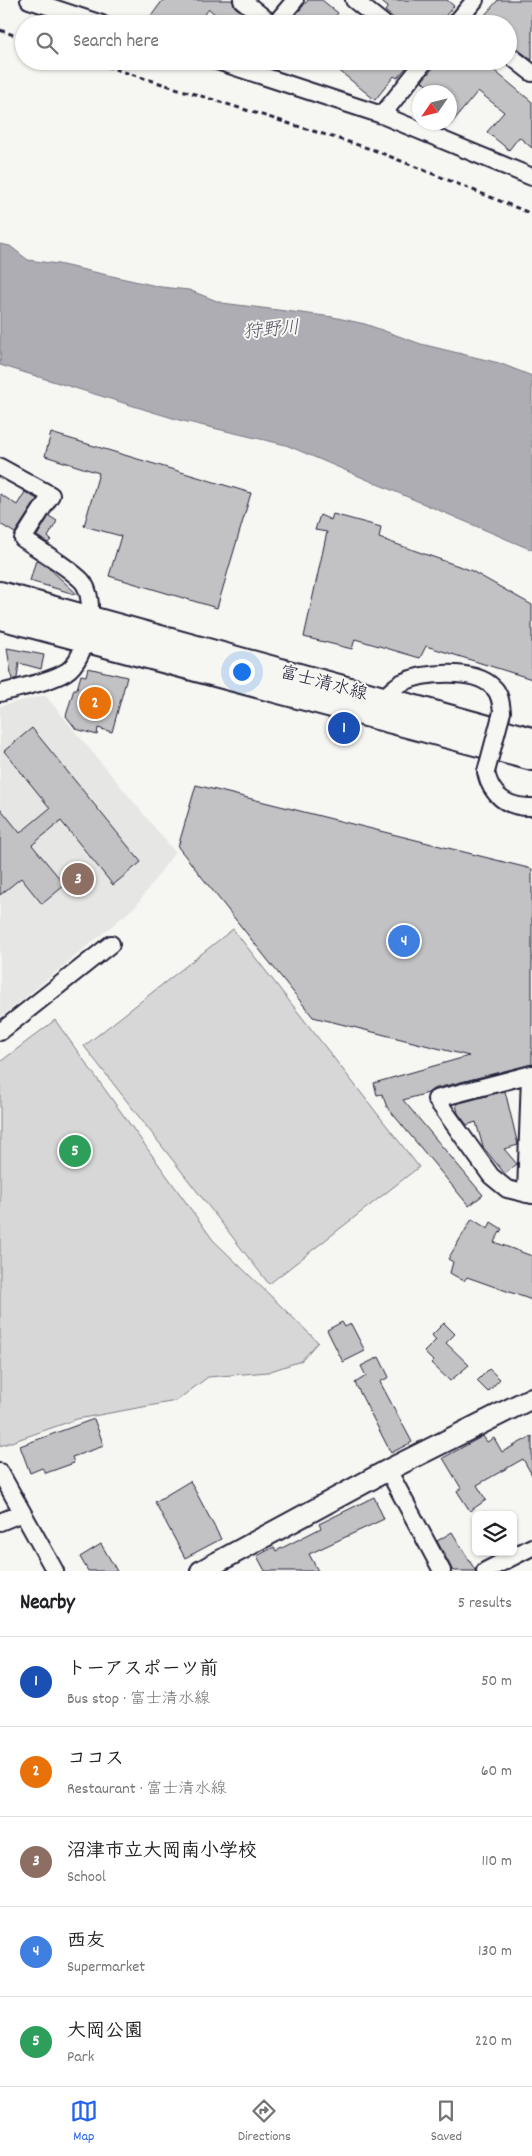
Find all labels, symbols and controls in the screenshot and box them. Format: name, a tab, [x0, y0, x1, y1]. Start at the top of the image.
search box	[15, 15, 517, 70]
icon: search	[33, 29, 61, 57]
text: Search here	[73, 29, 159, 56]
north arrow	[412, 85, 457, 130]
water label: 狩野川	[242, 316, 301, 347]
your location	[229, 659, 255, 685]
street label: 富士清水線	[277, 661, 370, 708]
pin: 2	[79, 684, 111, 722]
pin: 1	[328, 709, 360, 747]
pin: 3	[62, 860, 94, 898]
pin: 4	[388, 922, 420, 960]
pin: 5	[59, 1132, 91, 1170]
map controls	[472, 1511, 517, 1556]
button: layers	[472, 1511, 517, 1556]
text: Nearby	[20, 1589, 75, 1619]
text: 5 results	[458, 1592, 512, 1615]
text: トーアスポーツ前	[67, 1657, 218, 1684]
text: 1	[34, 1670, 38, 1693]
text: 50 m	[481, 1670, 512, 1693]
text: Bus stop · 富士清水線	[67, 1688, 210, 1711]
text: ココス	[67, 1747, 124, 1774]
text: 2	[33, 1760, 40, 1783]
text: 60 m	[481, 1760, 512, 1783]
text: Restaurant · 富士清水線	[67, 1778, 227, 1801]
text: 沼津市立大岡南小学校	[67, 1839, 257, 1866]
text: 3	[32, 1850, 40, 1873]
text: 110 m	[482, 1850, 512, 1873]
text: School	[67, 1866, 106, 1889]
text: 西友	[67, 1929, 105, 1956]
text: 4	[33, 1940, 39, 1963]
text: 130 m	[478, 1940, 512, 1963]
text: Supermarket	[67, 1956, 145, 1979]
text: 大岡公園	[67, 2019, 143, 2046]
text: 5	[32, 2030, 40, 2053]
text: 220 m	[475, 2030, 512, 2053]
text: Park	[67, 2046, 94, 2069]
tab: Map	[70, 2097, 98, 2147]
tab: Directions	[238, 2097, 291, 2147]
tab: Saved	[431, 2097, 462, 2147]

